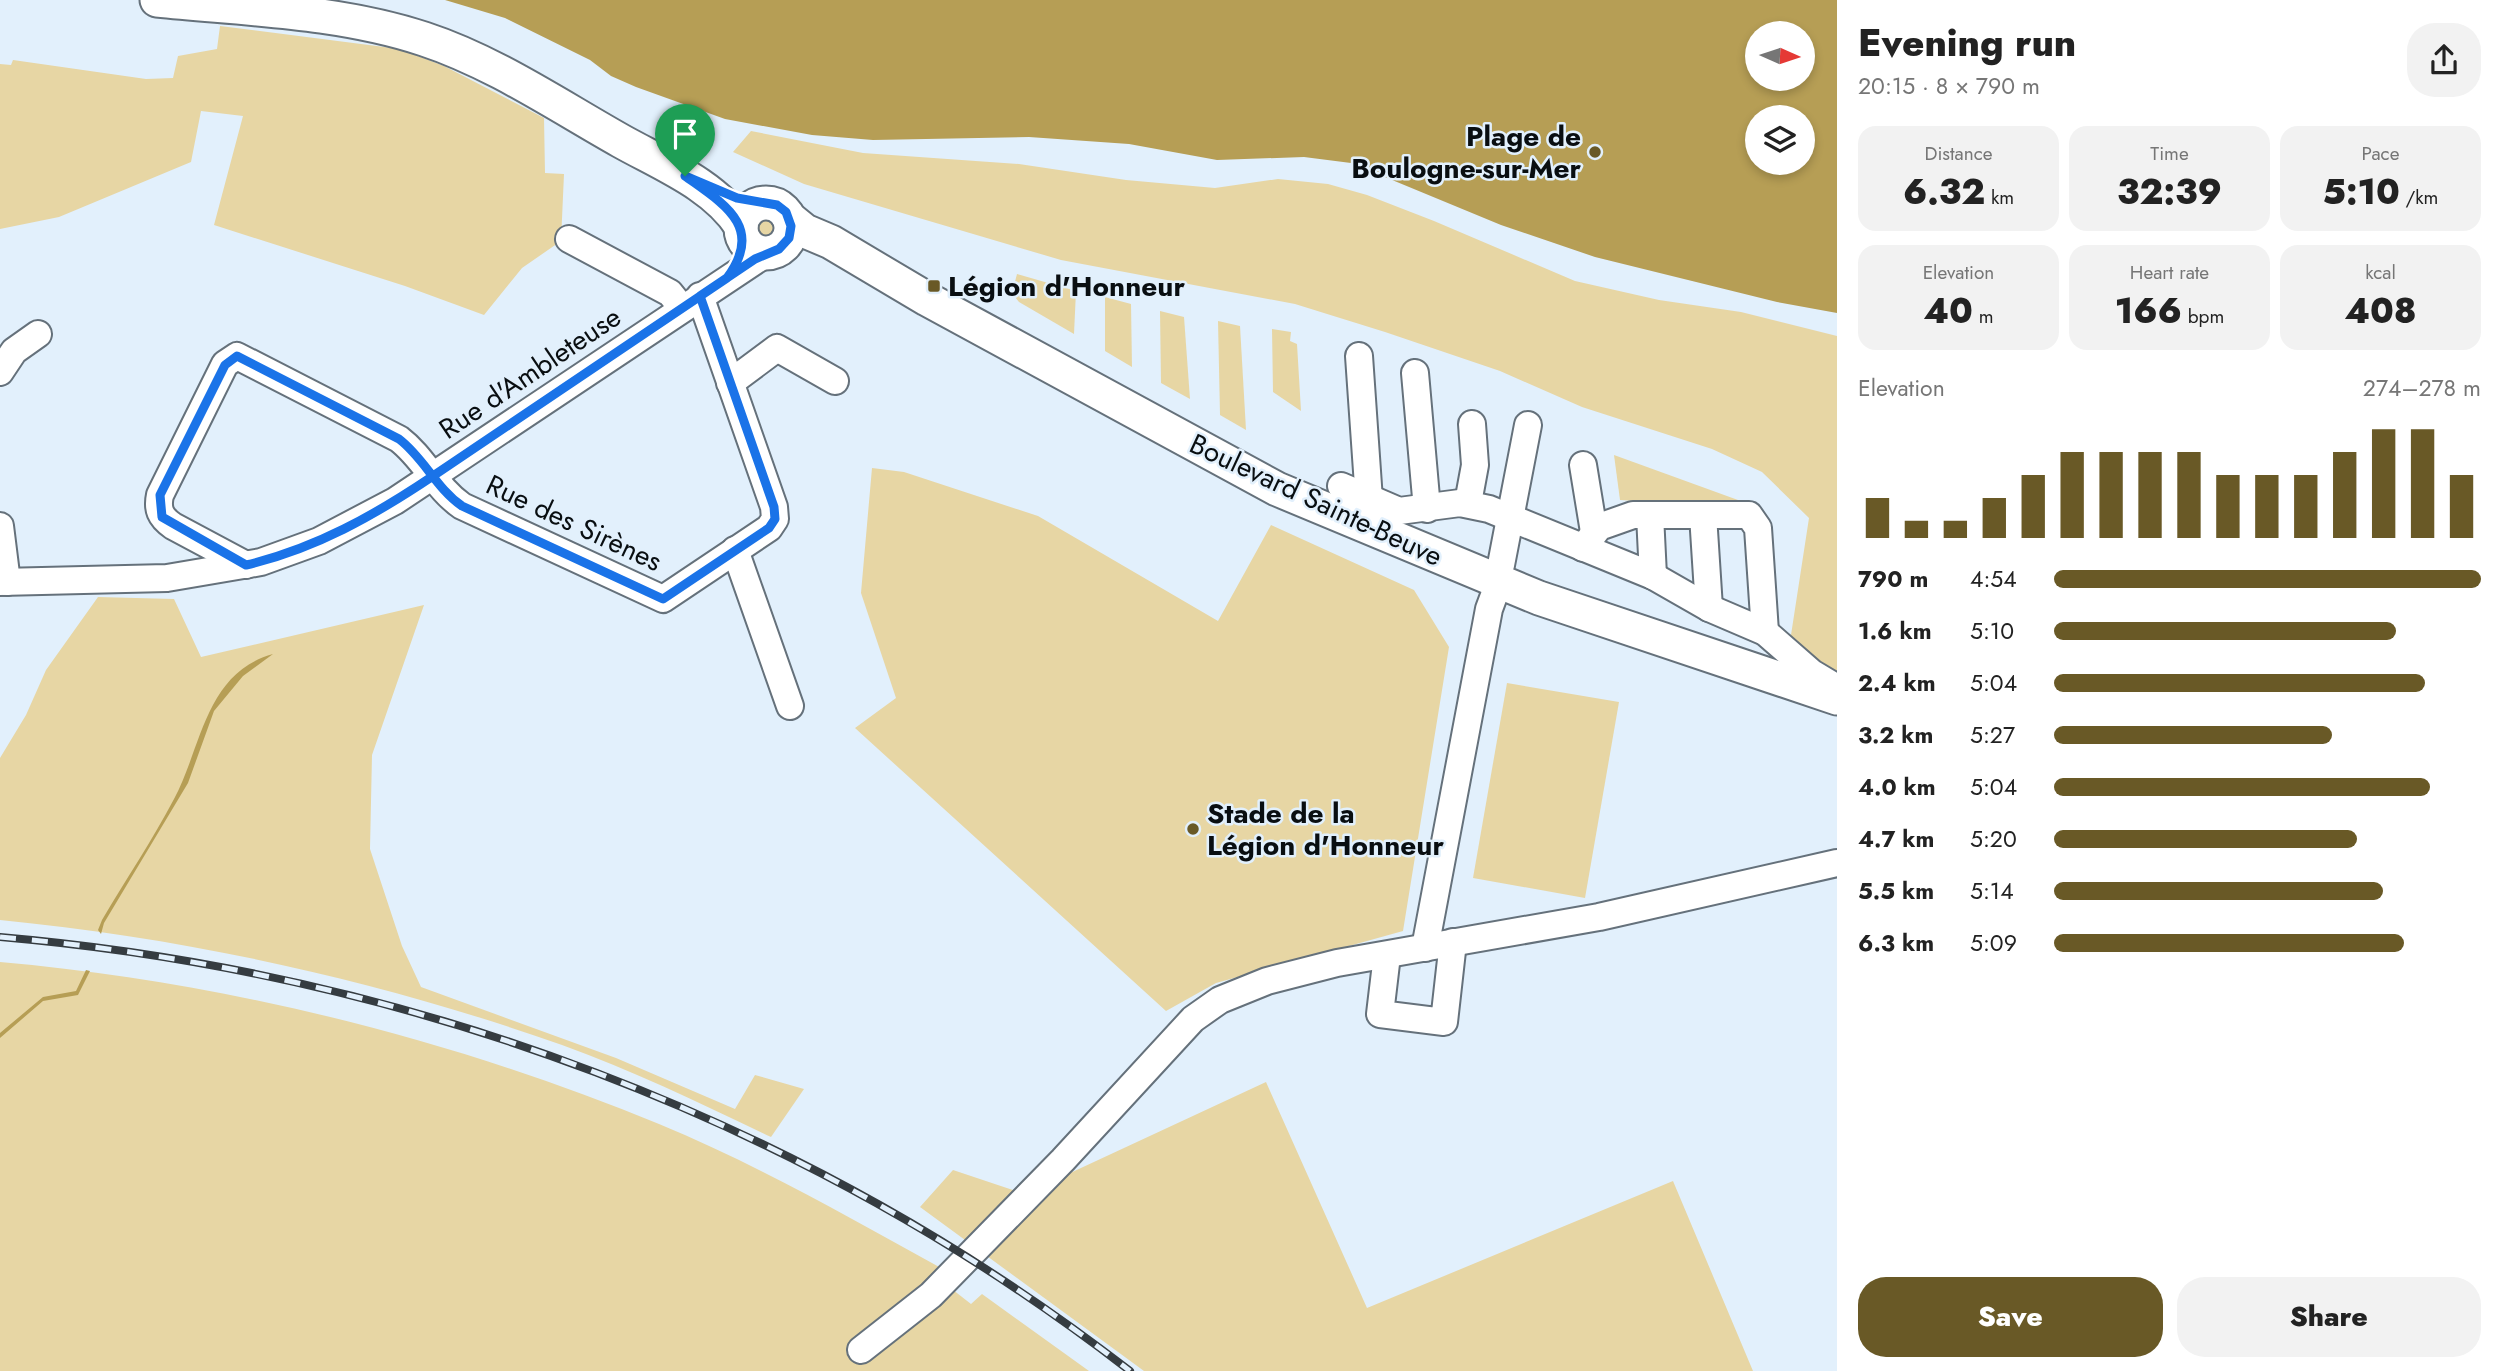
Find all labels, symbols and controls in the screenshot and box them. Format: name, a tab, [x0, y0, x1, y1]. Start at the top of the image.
text: Evening run	[1858, 15, 2076, 70]
north arrow	[1745, 21, 1815, 91]
map controls	[1745, 21, 1815, 175]
button: share	[2407, 23, 2481, 97]
text: 20:15 · 8 × 790 m	[1858, 69, 2040, 103]
pin	[655, 104, 715, 176]
button: layers	[1745, 105, 1815, 175]
icon: arrive	[666, 115, 704, 153]
place label: Plage de Boulogne-sur-Mer	[1351, 116, 1581, 189]
text: Distance	[1924, 140, 1993, 167]
text: Time	[2150, 140, 2189, 167]
text: Pace	[2362, 140, 2399, 167]
marker: Plage de Boulogne-sur-Mer	[1587, 144, 1603, 160]
text: 6.32	[1903, 167, 1985, 217]
text: 32:39	[2117, 167, 2222, 217]
text: 5:10	[2323, 167, 2400, 217]
text: km	[1985, 184, 2014, 211]
text: /km	[2400, 184, 2438, 211]
text: Elevation	[1923, 259, 1994, 286]
text: Heart rate	[2130, 259, 2209, 286]
text: kcal	[2365, 259, 2396, 286]
place label: Légion d'Honneur	[948, 266, 1185, 307]
marker: Légion d'Honneur	[926, 278, 942, 294]
text: 40	[1924, 286, 1973, 336]
text: 166	[2115, 286, 2182, 336]
text: 408	[2344, 286, 2417, 336]
street label: Rue d'Ambleteuse	[431, 297, 629, 449]
text: m	[1973, 303, 1994, 330]
text: bpm	[2182, 303, 2224, 330]
text: Elevation	[1858, 371, 1945, 405]
text: 274–278 m	[2363, 371, 2481, 405]
street label: Boulevard Sainte-Beuve	[1183, 423, 1449, 577]
street label: Rue des Sirènes	[479, 464, 669, 582]
text: 790 m	[1858, 562, 1928, 596]
text: 4:54	[1970, 562, 2017, 596]
text: 1.6 km	[1858, 614, 1932, 648]
text: 5:10	[1970, 614, 2014, 648]
text: 2.4 km	[1858, 666, 1936, 700]
text: 5:04	[1970, 666, 2017, 700]
text: 3.2 km	[1858, 718, 1933, 752]
text: 5:27	[1970, 718, 2015, 752]
text: 4.0 km	[1858, 770, 1936, 804]
text: 5:04	[1970, 770, 2017, 804]
place label: Stade de la Légion d'Honneur	[1207, 793, 1444, 866]
marker: Stade de la Légion d'Honneur	[1185, 821, 1201, 837]
text: 4.7 km	[1858, 822, 1934, 856]
text: 5:20	[1970, 822, 2017, 856]
text: 5.5 km	[1858, 874, 1934, 908]
text: 5:14	[1970, 874, 2014, 908]
text: 6.3 km	[1858, 926, 1934, 960]
text: 5:09	[1970, 926, 2017, 960]
button: Save	[1858, 1277, 2163, 1357]
button: Share	[2177, 1277, 2481, 1357]

